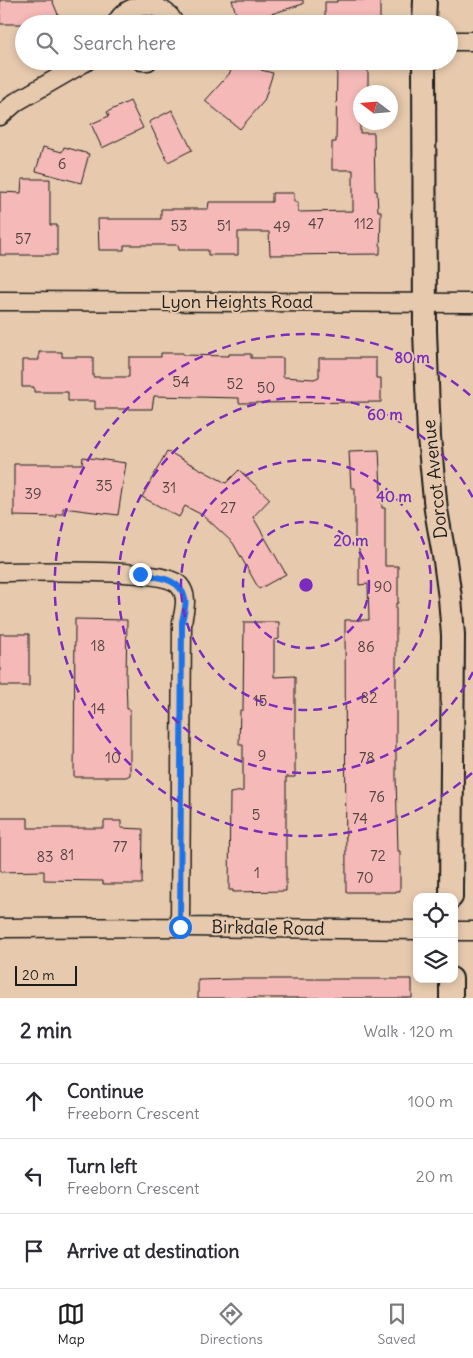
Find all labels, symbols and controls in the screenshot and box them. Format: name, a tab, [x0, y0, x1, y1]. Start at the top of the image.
search box	[15, 15, 458, 70]
icon: search	[33, 29, 61, 57]
text: Search here	[73, 31, 176, 55]
north arrow	[353, 85, 398, 130]
house number: 6	[58, 154, 66, 173]
house number: 47	[308, 214, 324, 233]
house number: 112	[354, 214, 374, 233]
house number: 53	[170, 216, 188, 235]
house number: 51	[217, 216, 231, 235]
house number: 49	[273, 217, 291, 236]
house number: 57	[15, 229, 31, 248]
street label: Lyon Heights Road	[161, 290, 314, 313]
text: 80 m	[394, 348, 430, 367]
house number: 54	[172, 372, 190, 391]
house number: 52	[227, 374, 243, 393]
house number: 50	[257, 378, 275, 397]
text: 60 m	[367, 405, 403, 424]
street label: Dorcot Avenue	[417, 418, 452, 540]
house number: 35	[95, 476, 113, 495]
house number: 31	[162, 478, 176, 497]
house number: 39	[24, 484, 42, 503]
text: 40 m	[376, 487, 412, 506]
house number: 27	[220, 498, 236, 517]
text: 20 m	[334, 531, 368, 550]
route end	[129, 563, 152, 586]
centre of rings	[297, 576, 315, 594]
house number: 90	[374, 577, 392, 596]
house number: 18	[91, 636, 105, 655]
house number: 86	[357, 637, 375, 656]
house number: 82	[361, 688, 377, 707]
house number: 15	[253, 691, 267, 710]
house number: 14	[91, 699, 106, 718]
house number: 9	[258, 746, 266, 765]
house number: 10	[105, 748, 121, 767]
house number: 78	[359, 748, 375, 767]
house number: 76	[369, 787, 385, 806]
house number: 5	[252, 805, 260, 824]
house number: 74	[352, 809, 368, 828]
house number: 77	[113, 837, 127, 856]
house number: 81	[60, 845, 74, 864]
house number: 72	[370, 846, 386, 865]
house number: 83	[36, 847, 54, 866]
house number: 1	[254, 863, 260, 882]
house number: 70	[356, 868, 374, 887]
map controls	[413, 893, 458, 983]
button: locate	[413, 893, 458, 938]
street label: Birkdale Road	[211, 915, 325, 940]
route start	[169, 916, 192, 939]
button: layers	[413, 938, 458, 983]
scale bar	[15, 963, 78, 986]
text: 20 m	[22, 966, 55, 984]
text: 2 min	[20, 1017, 72, 1044]
text: Walk · 120 m	[363, 1021, 453, 1041]
text: Continue	[67, 1079, 144, 1103]
icon: ahead	[20, 1087, 48, 1115]
text: 100 m	[408, 1091, 453, 1111]
text: Freeborn Crescent	[67, 1103, 199, 1123]
text: Turn left	[67, 1154, 137, 1178]
icon: left	[20, 1162, 48, 1190]
text: 20 m	[416, 1166, 453, 1186]
text: Freeborn Crescent	[67, 1178, 199, 1198]
icon: arrive	[20, 1237, 48, 1265]
text: Arrive at destination	[67, 1239, 240, 1263]
tab: Map	[57, 1300, 85, 1348]
tab: Directions	[200, 1300, 263, 1348]
tab: Saved	[377, 1300, 416, 1348]

